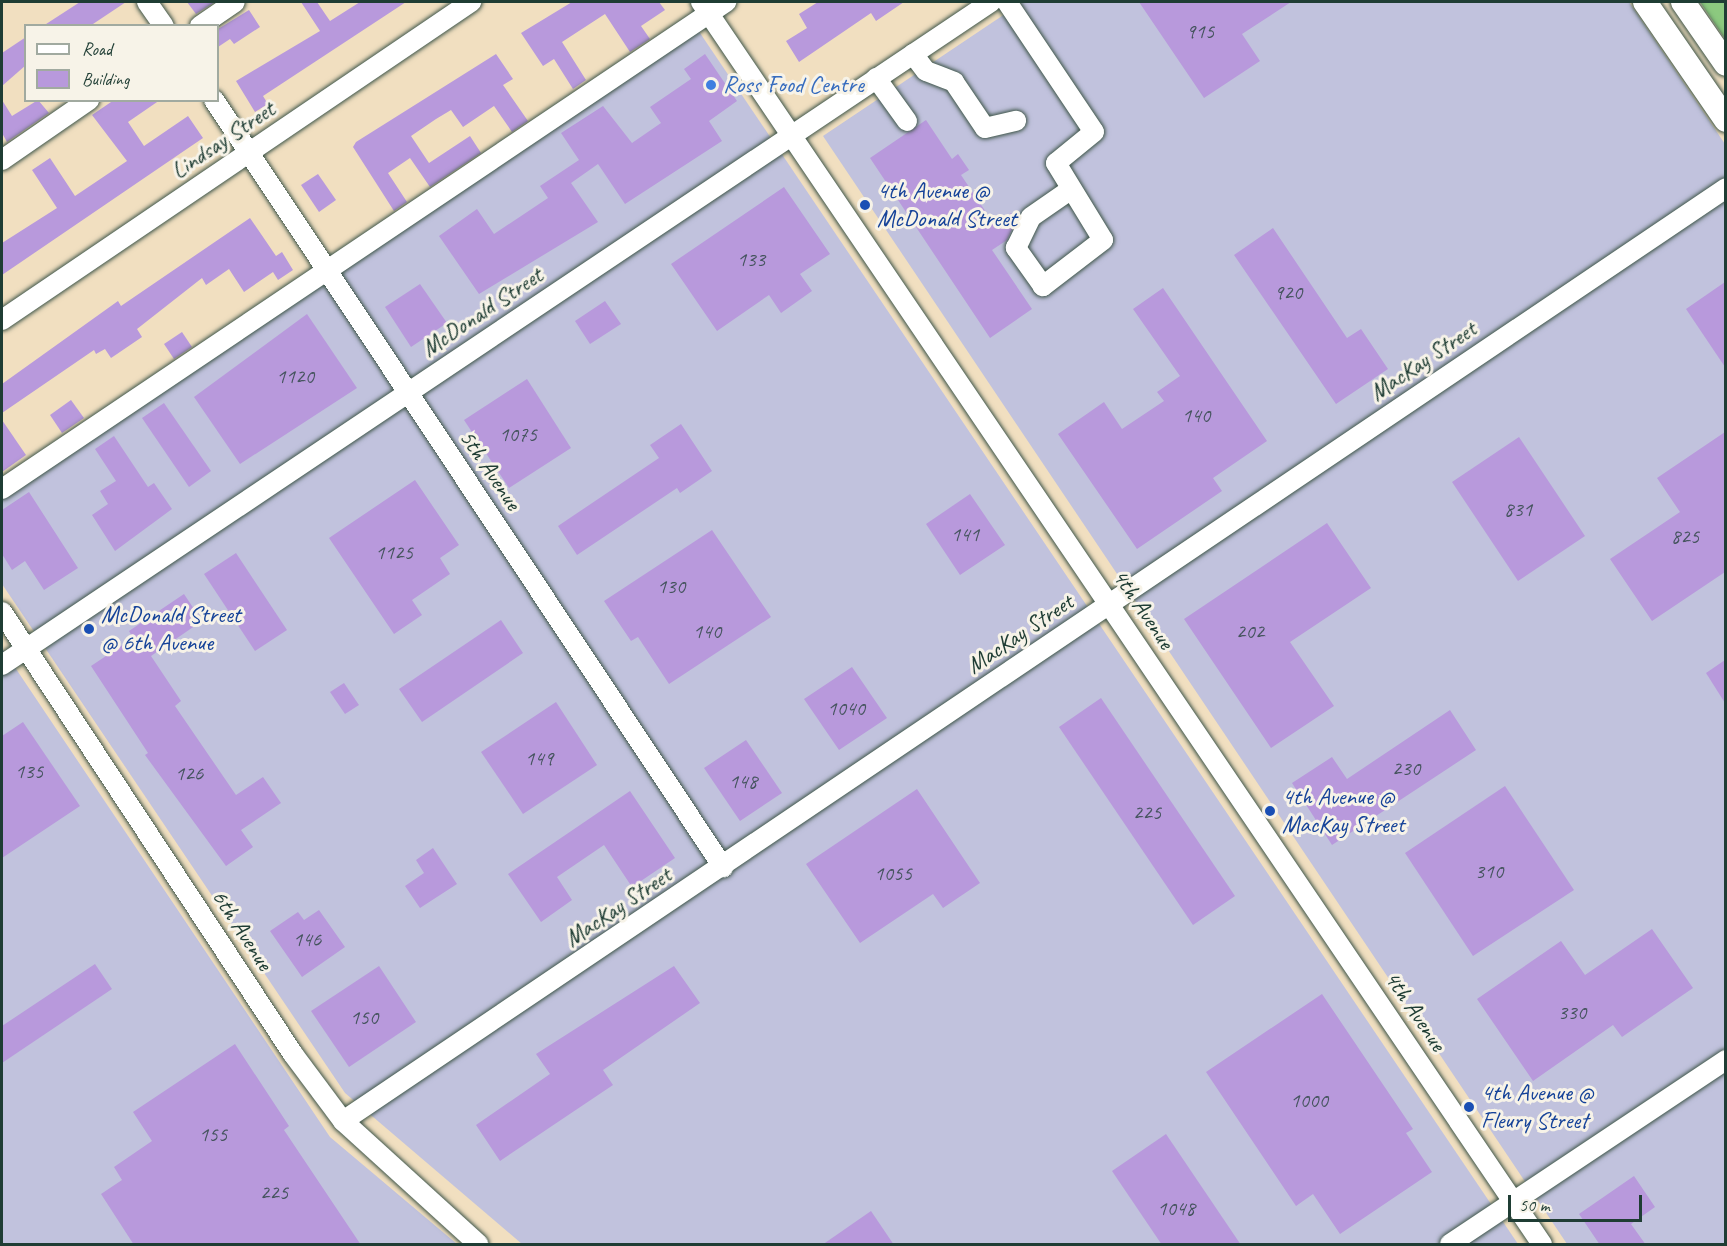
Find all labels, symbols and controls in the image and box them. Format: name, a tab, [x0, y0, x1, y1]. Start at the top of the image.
house number: 915	[1186, 18, 1214, 44]
legend	[24, 24, 219, 102]
text: Road	[82, 38, 112, 60]
text: Building	[82, 68, 129, 90]
place label: Ross Food Centre	[723, 71, 863, 99]
marker: Ross Food Centre	[704, 78, 718, 92]
street label: Lindsay Street	[166, 95, 280, 185]
place label: 4th Avenue @ McDonald Street	[877, 177, 1017, 233]
marker: 4th Avenue @ McDonald Street	[858, 198, 872, 212]
house number: 133	[737, 246, 765, 272]
street label: McDonald Street	[416, 261, 548, 363]
house number: 920	[1274, 279, 1302, 305]
street label: MacKay Street	[1364, 315, 1482, 407]
house number: 1120	[276, 363, 314, 389]
house number: 140	[1182, 402, 1210, 428]
house number: 1075	[499, 421, 537, 447]
street label: 5th Avenue	[453, 424, 527, 516]
house number: 831	[1504, 496, 1532, 522]
house number: 141	[951, 521, 979, 547]
house number: 825	[1671, 523, 1699, 549]
house number: 1125	[375, 539, 413, 565]
street label: 4th Avenue	[1106, 563, 1180, 655]
house number: 130	[657, 573, 685, 599]
street label: MacKay Street	[961, 588, 1079, 680]
place label: McDonald Street @ 6th Avenue	[101, 601, 241, 657]
house number: 140	[693, 618, 721, 644]
house number: 202	[1236, 618, 1264, 644]
marker: McDonald Street @ 6th Avenue	[82, 622, 96, 636]
house number: 1040	[827, 695, 865, 721]
house number: 149	[525, 745, 553, 771]
house number: 230	[1392, 755, 1420, 781]
house number: 135	[15, 758, 43, 784]
house number: 126	[175, 760, 203, 786]
house number: 148	[729, 768, 757, 794]
place label: 4th Avenue @ MacKay Street	[1282, 783, 1405, 839]
house number: 225	[1133, 799, 1161, 825]
marker: 4th Avenue @ MacKay Street	[1263, 804, 1277, 818]
house number: 310	[1475, 858, 1503, 884]
house number: 1055	[874, 860, 912, 886]
street label: MacKay Street	[559, 861, 677, 953]
street label: 6th Avenue	[205, 884, 279, 976]
house number: 146	[293, 926, 321, 952]
street label: 4th Avenue	[1378, 965, 1452, 1057]
house number: 330	[1558, 999, 1586, 1025]
house number: 150	[350, 1004, 378, 1030]
place label: 4th Avenue @ Fleury Street	[1481, 1079, 1593, 1135]
house number: 1000	[1290, 1087, 1328, 1113]
marker: 4th Avenue @ Fleury Street	[1462, 1100, 1476, 1114]
house number: 155	[199, 1121, 227, 1147]
house number: 225	[260, 1179, 288, 1205]
scale bar	[1511, 1183, 1644, 1221]
text: 50 m	[1519, 1194, 1550, 1216]
house number: 1048	[1157, 1195, 1195, 1221]

